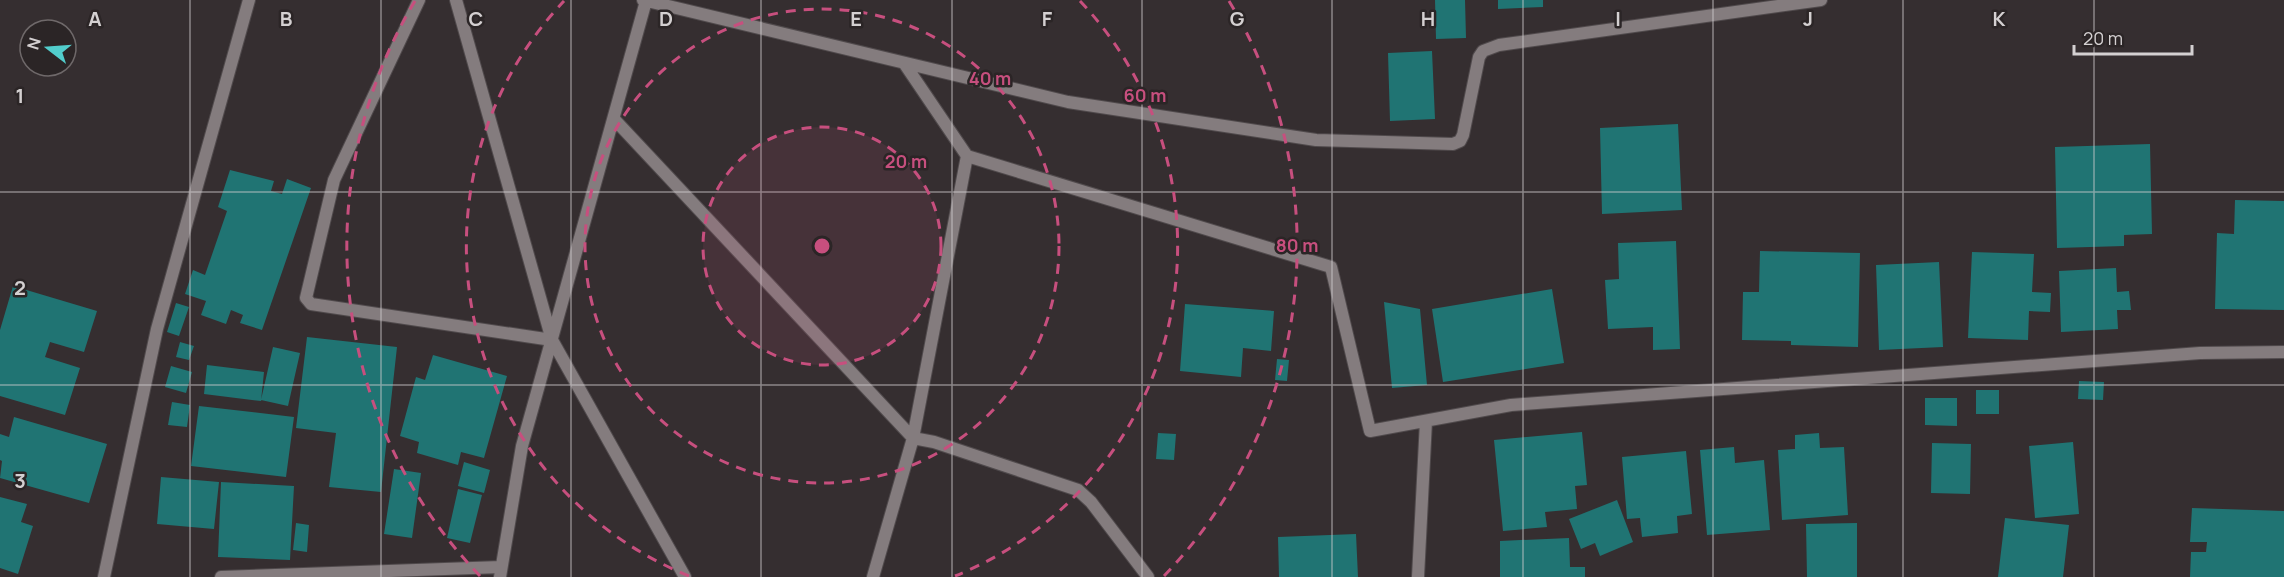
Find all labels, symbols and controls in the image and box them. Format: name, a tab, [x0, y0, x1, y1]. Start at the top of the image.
text: A	[88, 5, 102, 32]
text: B	[280, 5, 293, 32]
text: C	[469, 5, 483, 32]
text: D	[659, 5, 673, 32]
text: E	[850, 5, 862, 32]
text: F	[1042, 5, 1053, 32]
text: G	[1230, 5, 1245, 32]
text: H	[1421, 5, 1435, 32]
text: I	[1615, 5, 1621, 32]
text: J	[1803, 5, 1813, 32]
text: K	[1993, 5, 2006, 32]
north arrow	[18, 18, 78, 78]
scale bar	[2074, 18, 2192, 56]
text: 20 m	[2083, 26, 2123, 50]
text: N	[21, 35, 46, 52]
text: 40 m	[969, 66, 1011, 90]
text: 1	[16, 82, 24, 109]
text: 60 m	[1124, 83, 1166, 107]
text: 20 m	[885, 149, 927, 173]
text: 80 m	[1276, 233, 1318, 257]
centre of rings	[812, 236, 832, 256]
text: 2	[14, 274, 26, 301]
text: 3	[14, 467, 26, 494]

